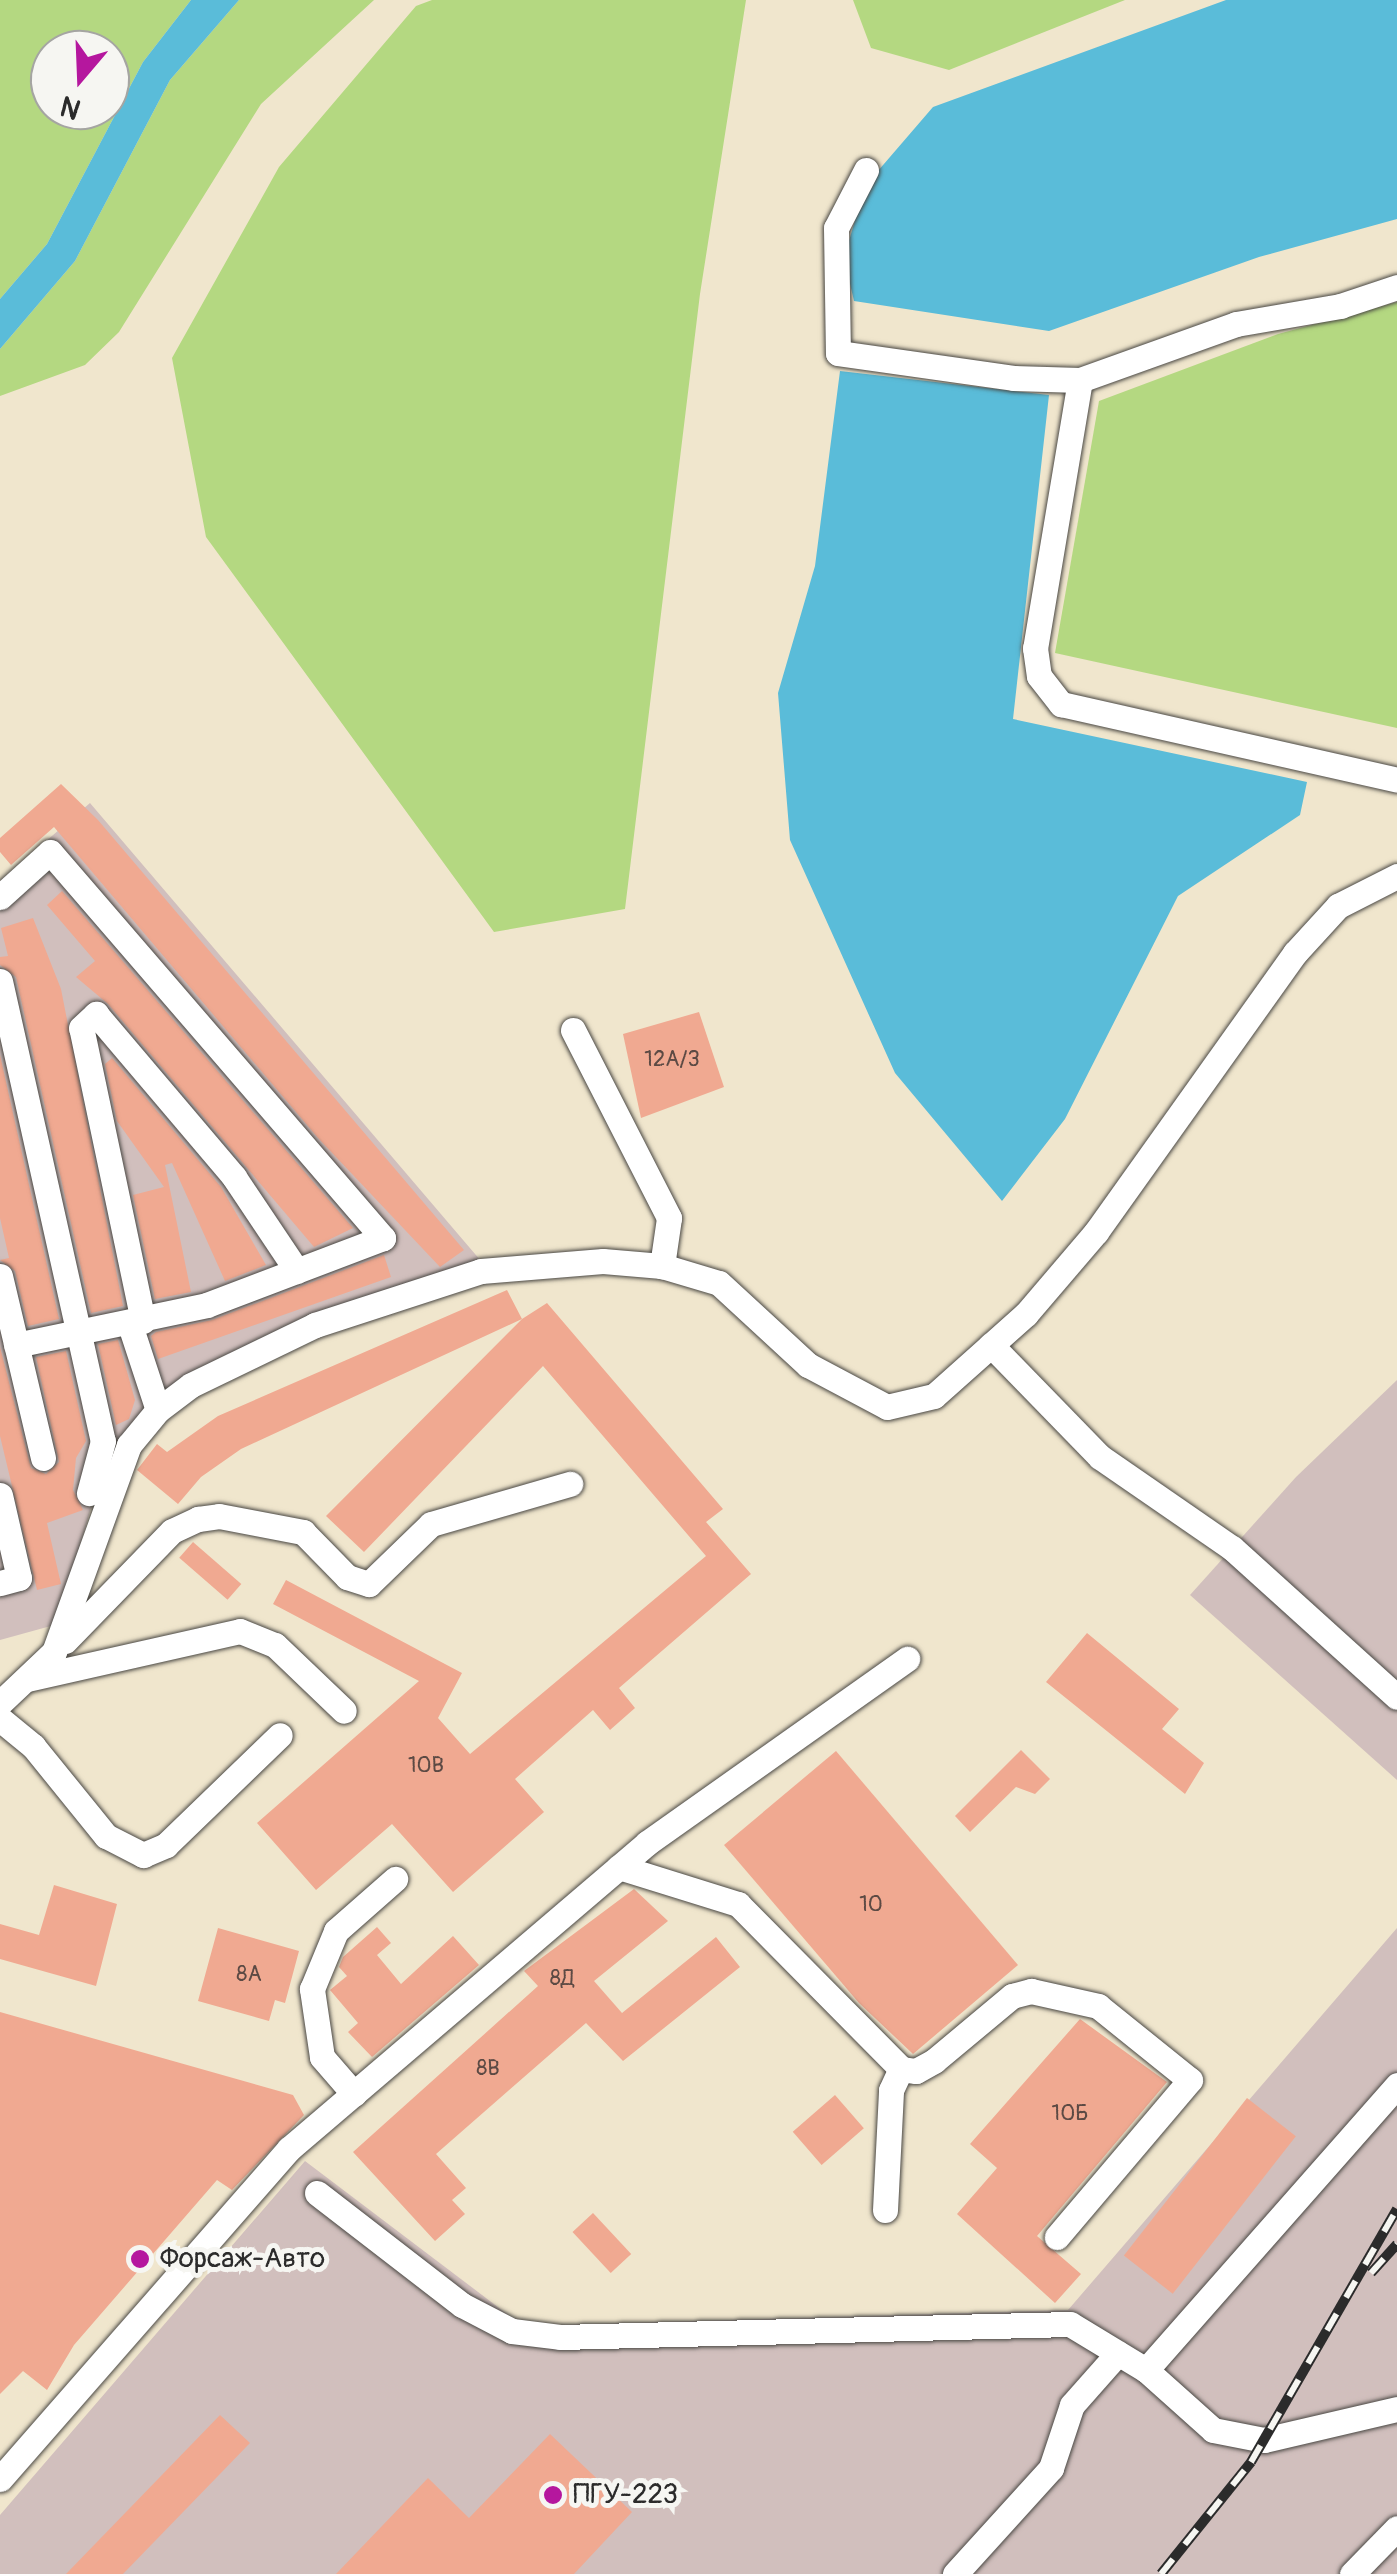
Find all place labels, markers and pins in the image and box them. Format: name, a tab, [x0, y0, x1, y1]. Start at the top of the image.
place label: Форсаж-Авто	[160, 2242, 325, 2276]
marker: Форсаж-Авто	[129, 2248, 151, 2270]
place label: ПГУ-223	[573, 2478, 678, 2512]
marker: ПГУ-223	[542, 2484, 564, 2506]

